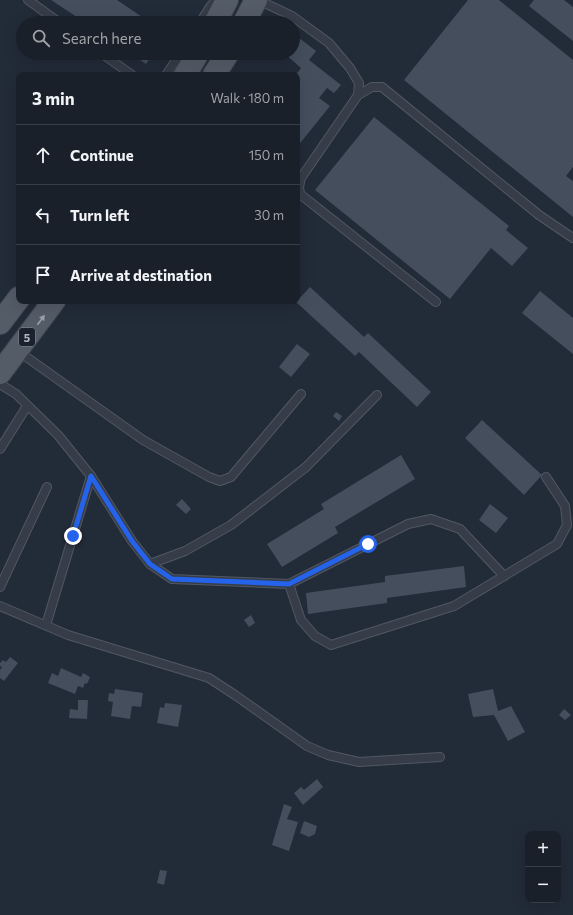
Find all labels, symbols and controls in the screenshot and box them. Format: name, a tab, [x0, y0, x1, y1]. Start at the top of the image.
search box	[16, 16, 300, 60]
icon: search	[30, 27, 52, 49]
text: Search here	[62, 29, 141, 47]
text: 3 min	[32, 88, 75, 109]
text: Walk · 180 m	[210, 90, 284, 106]
icon: ahead	[32, 144, 54, 166]
text: Continue	[70, 146, 134, 164]
text: 150 m	[249, 147, 284, 163]
icon: left	[32, 204, 54, 226]
text: Turn left	[70, 206, 129, 224]
text: 30 m	[254, 207, 284, 223]
icon: arrive	[32, 264, 54, 286]
text: Arrive at destination	[70, 266, 212, 284]
one-way arrow	[36, 314, 45, 325]
road number: 5	[19, 328, 35, 346]
route end	[64, 527, 82, 545]
route start	[359, 535, 377, 553]
map controls	[525, 831, 561, 903]
button: +	[525, 831, 561, 867]
button: −	[525, 867, 561, 903]

